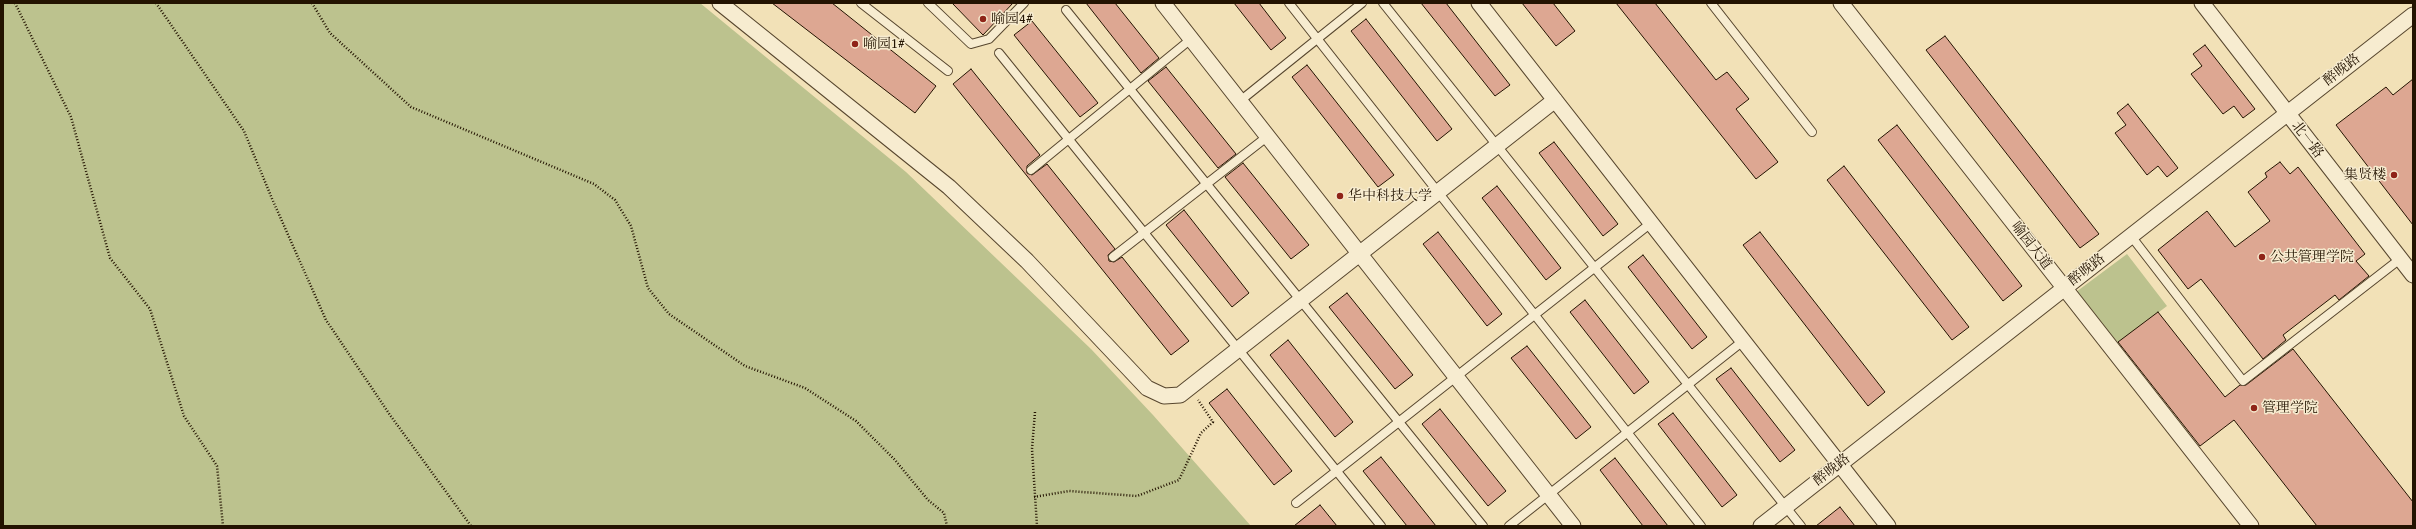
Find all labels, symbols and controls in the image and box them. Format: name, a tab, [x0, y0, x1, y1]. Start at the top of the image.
place label: 喻园4#	[991, 11, 1032, 27]
marker: 喻园4#	[978, 14, 988, 24]
place label: 喻园1#	[863, 36, 904, 52]
marker: 喻园1#	[850, 39, 860, 49]
street label: 醉晚路	[2320, 50, 2364, 90]
street label: 北一路	[2287, 118, 2327, 162]
place label: 集贤楼	[2344, 167, 2386, 183]
marker: 集贤楼	[2389, 170, 2399, 180]
place label: 华中科技大学	[1348, 188, 1432, 204]
marker: 华中科技大学	[1335, 191, 1345, 201]
street label: 喻园大道	[2007, 219, 2055, 273]
place label: 公共管理学院	[2270, 249, 2354, 265]
street label: 醉晚路	[2065, 250, 2109, 290]
marker: 公共管理学院	[2257, 252, 2267, 262]
place label: 管理学院	[2262, 400, 2318, 416]
marker: 管理学院	[2249, 403, 2259, 413]
street label: 醉晚路	[1810, 450, 1854, 490]

